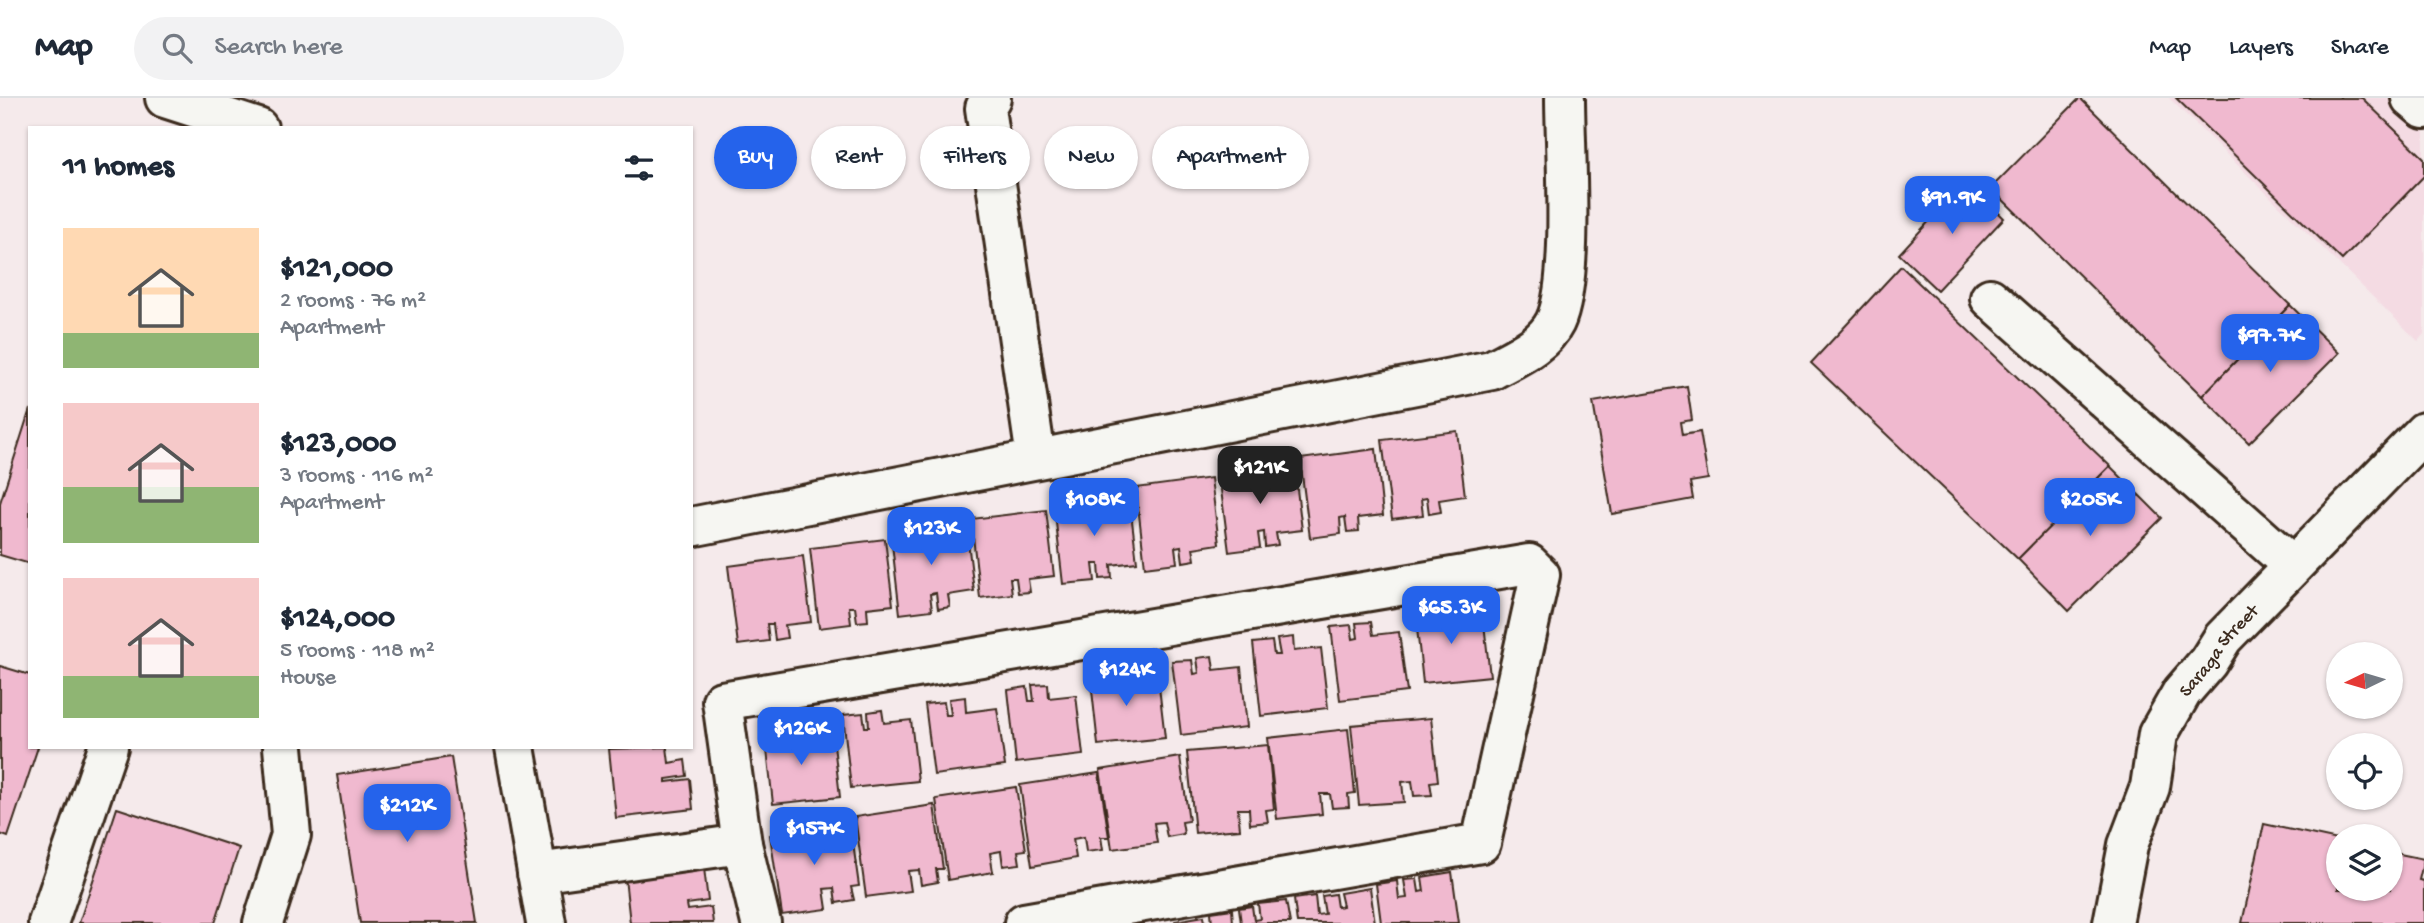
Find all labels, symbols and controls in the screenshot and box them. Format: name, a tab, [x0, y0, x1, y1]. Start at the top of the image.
search box	[134, 17, 624, 80]
text: Map	[35, 29, 92, 67]
icon: search	[158, 29, 196, 67]
text: Search here	[214, 33, 343, 64]
text: Map	[2149, 34, 2191, 63]
text: Layers	[2229, 34, 2293, 63]
text: Share	[2331, 34, 2389, 63]
chip: Buy	[714, 126, 797, 189]
chip: Rent	[811, 126, 906, 189]
chip: Filters	[920, 126, 1030, 189]
chip: New	[1044, 126, 1138, 189]
chip: Apartment	[1152, 126, 1309, 189]
icon: filters	[620, 149, 658, 187]
text: 11 homes	[63, 151, 174, 186]
pin: $91.9K	[1895, 176, 2009, 236]
text: $91.9K	[1921, 185, 1983, 212]
text: $121,000	[280, 253, 393, 288]
icon: home	[119, 256, 203, 340]
text: 2 rooms · 76 m²	[280, 288, 426, 315]
pin: $97.7K	[2213, 314, 2327, 374]
text: Apartment	[280, 315, 384, 342]
text: $97.7K	[2237, 323, 2303, 350]
text: $123,000	[280, 428, 396, 463]
icon: home	[119, 431, 203, 515]
pin: $121K	[1211, 446, 1309, 506]
text: $121K	[1234, 455, 1286, 482]
text: 3 rooms · 116 m²	[280, 463, 433, 490]
pin: $108K	[1045, 478, 1143, 538]
pin: $205K	[2041, 478, 2139, 538]
text: $108K	[1065, 487, 1123, 514]
text: $205K	[2060, 487, 2120, 514]
text: Apartment	[280, 490, 384, 517]
pin: $123K	[882, 508, 980, 567]
text: $123K	[903, 516, 959, 543]
pin: $65.3K	[1394, 587, 1508, 646]
text: $65.3K	[1418, 595, 1484, 622]
street label: Saraga Street	[2175, 599, 2266, 703]
text: $124,000	[280, 603, 395, 638]
icon: home	[119, 606, 203, 690]
text: 5 rooms · 118 m²	[280, 638, 435, 665]
north arrow	[2326, 642, 2403, 719]
map controls	[2326, 642, 2403, 901]
pin: $124K	[1077, 648, 1175, 708]
text: $124K	[1099, 657, 1153, 684]
text: House	[280, 665, 336, 692]
pin: $126K	[752, 708, 850, 767]
text: $126K	[773, 716, 829, 743]
button: locate	[2326, 733, 2403, 810]
pin: $212K	[358, 784, 456, 844]
text: $212K	[380, 793, 434, 820]
pin: $157K	[765, 808, 863, 867]
text: $157K	[786, 816, 842, 843]
button: layers	[2326, 824, 2403, 901]

